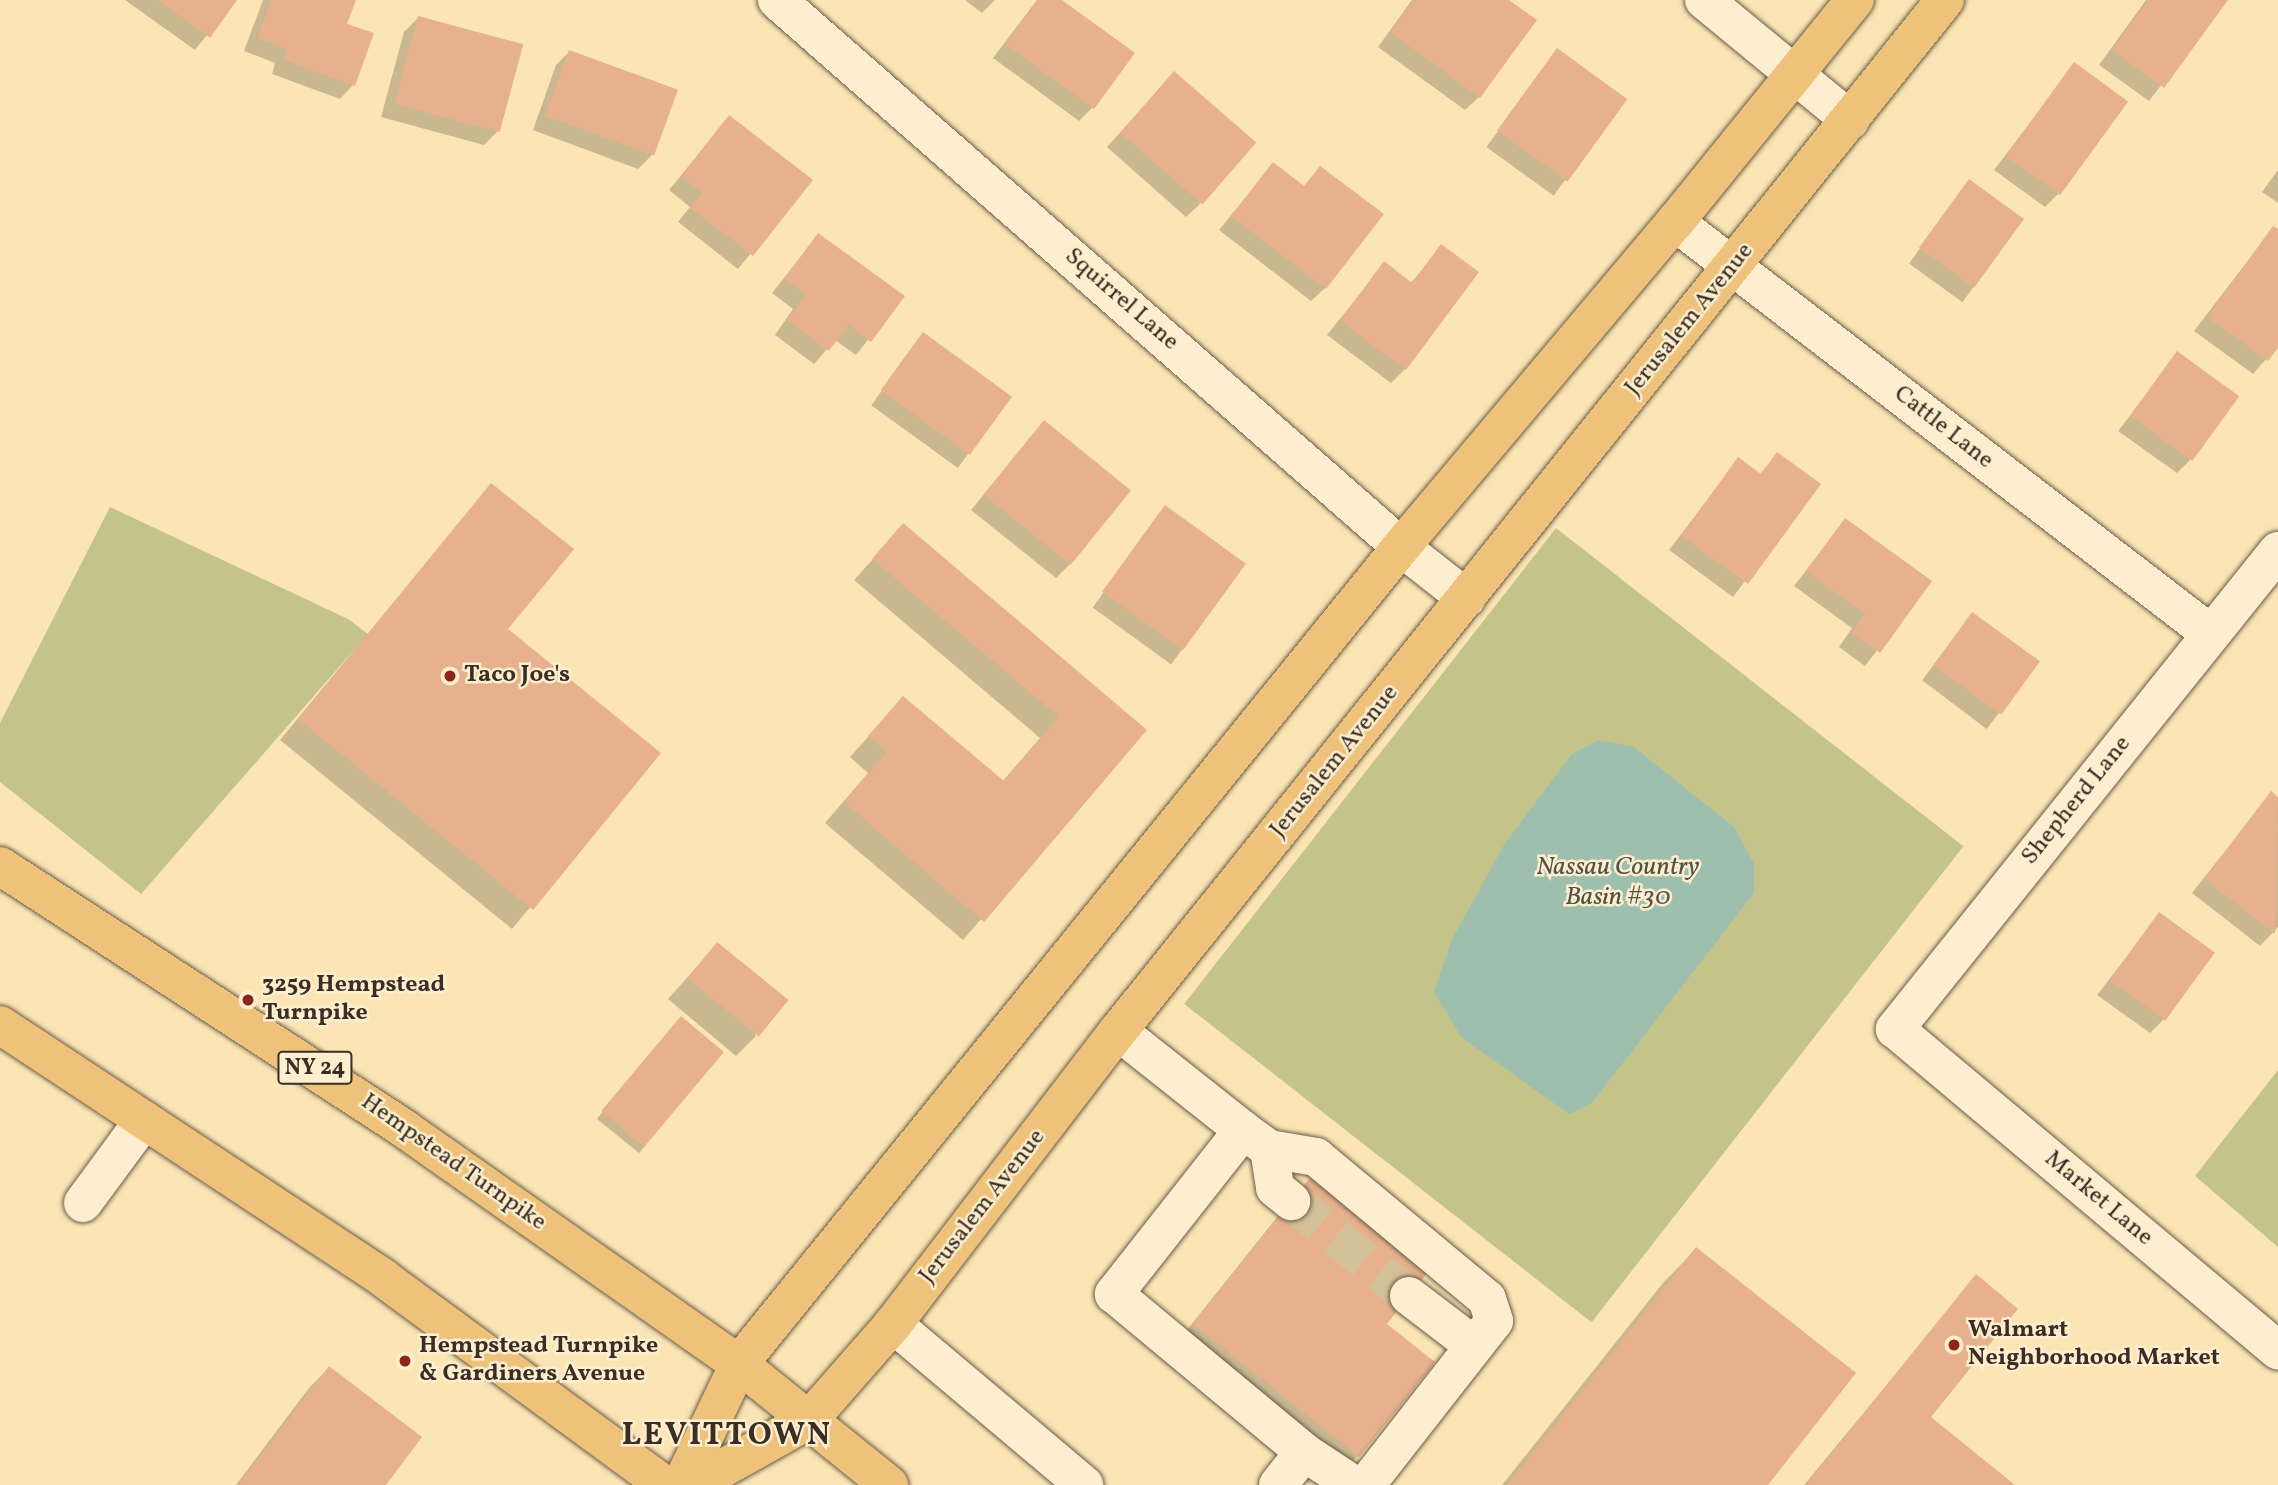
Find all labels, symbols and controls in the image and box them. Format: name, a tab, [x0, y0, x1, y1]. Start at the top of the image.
street label: Jerusalem Avenue	[1620, 238, 1760, 402]
street label: Squirrel Lane	[1058, 243, 1184, 357]
street label: Cattle Lane	[1888, 380, 1998, 476]
place label: Taco Joe's	[464, 662, 570, 690]
marker: Taco Joe's	[442, 668, 458, 684]
street label: Jerusalem Avenue	[1265, 680, 1405, 844]
street label: Shepherd Lane	[2016, 731, 2138, 871]
water label: Nassau Country Basin #30	[1536, 852, 1700, 914]
place label: 3259 Hempstead Turnpike	[262, 972, 445, 1028]
marker: 3259 Hempstead Turnpike	[240, 992, 256, 1008]
road number: NY 24	[276, 1049, 354, 1088]
street label: Hempstead Turnpike	[354, 1088, 552, 1238]
street label: Jerusalem Avenue	[914, 1124, 1052, 1290]
street label: Market Lane	[2038, 1145, 2158, 1253]
place label: Walmart Neighborhood Market	[1968, 1317, 2220, 1373]
place label: Hempstead Turnpike & Gardiners Avenue	[419, 1333, 659, 1389]
marker: Walmart Neighborhood Market	[1946, 1337, 1962, 1353]
marker: Hempstead Turnpike & Gardiners Avenue	[397, 1353, 413, 1369]
district label: LEVITTOWN	[623, 1417, 831, 1455]

